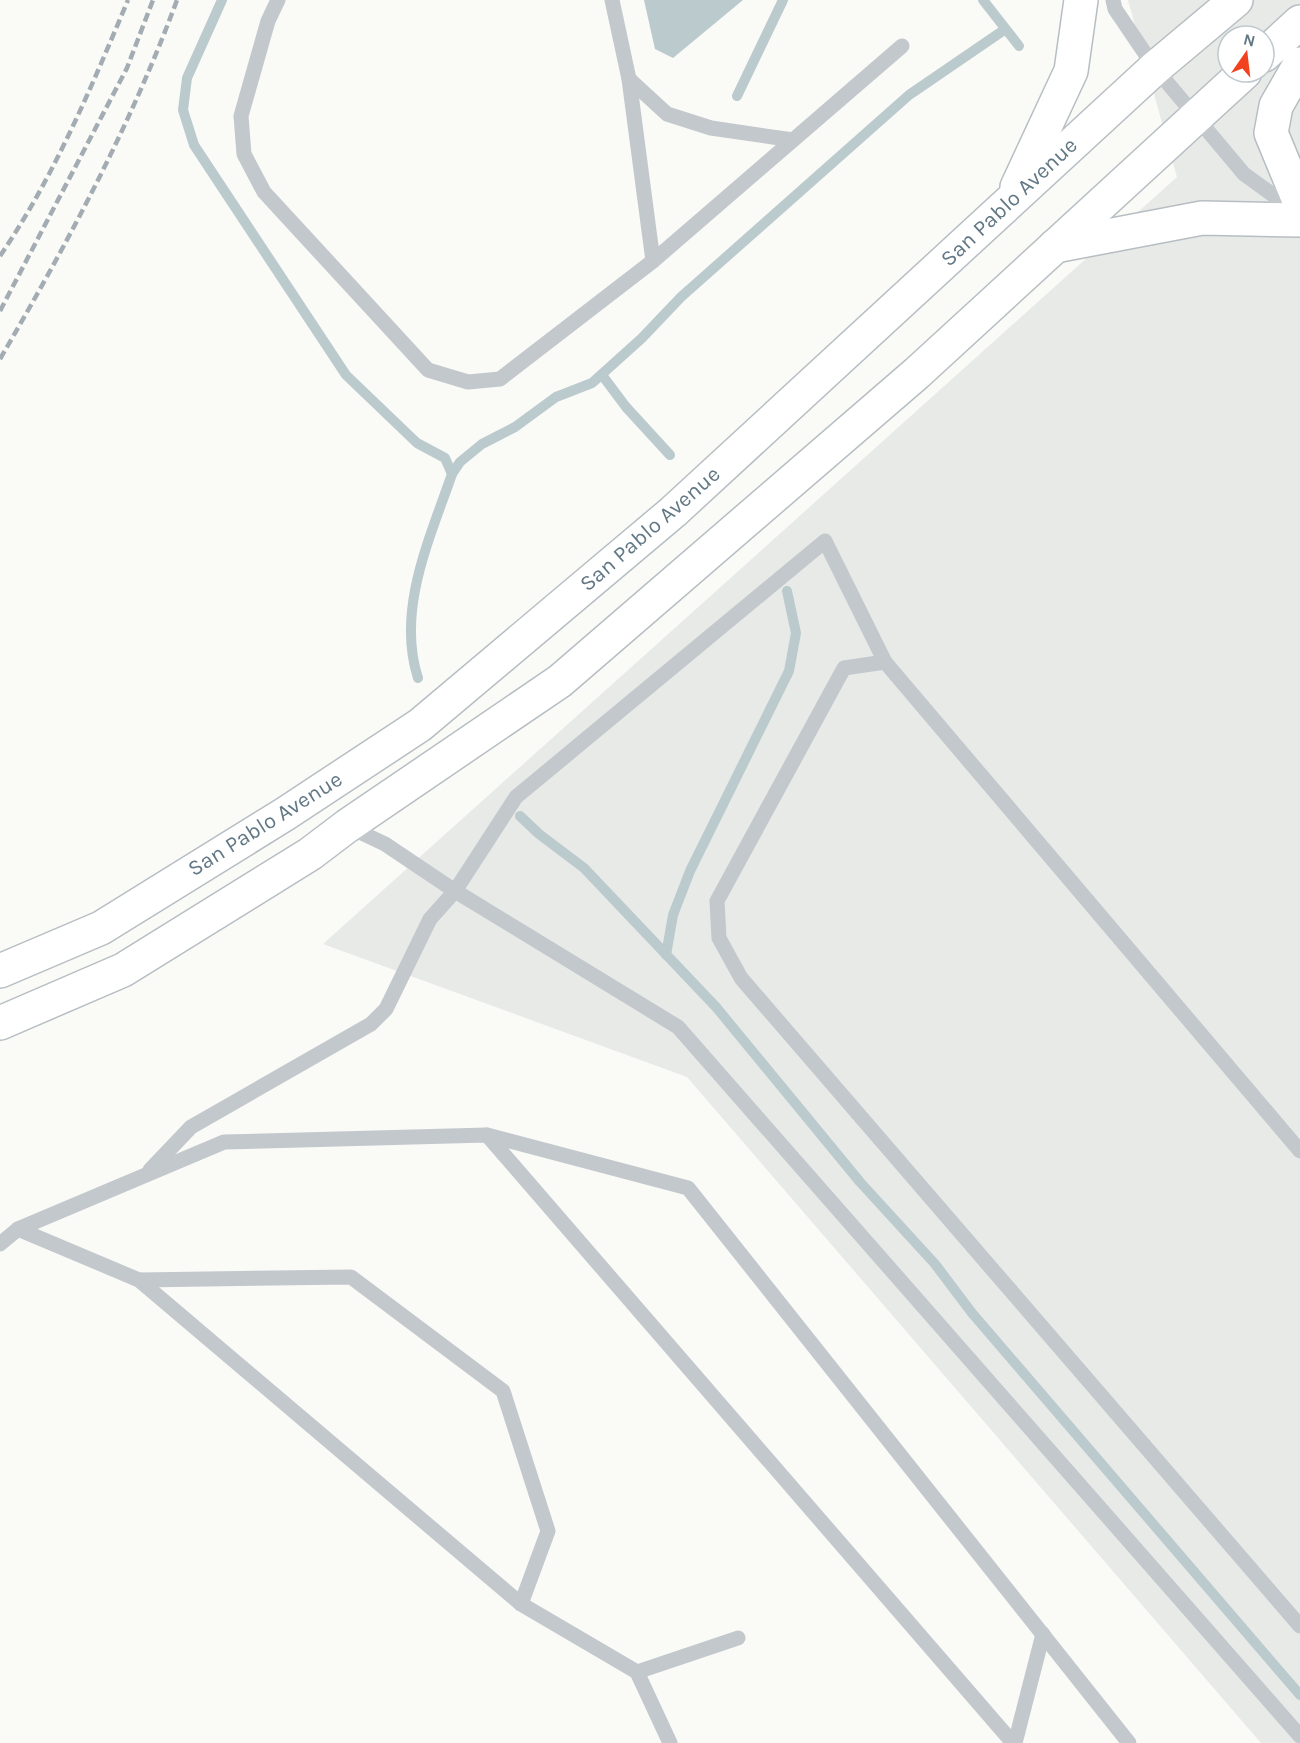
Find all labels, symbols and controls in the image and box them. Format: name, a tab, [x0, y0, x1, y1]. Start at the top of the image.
north arrow	[1216, 24, 1276, 84]
text: N	[1242, 29, 1257, 51]
street label: San Pablo Avenue	[935, 132, 1083, 272]
street label: San Pablo Avenue	[575, 461, 725, 597]
street label: San Pablo Avenue	[183, 766, 347, 882]

